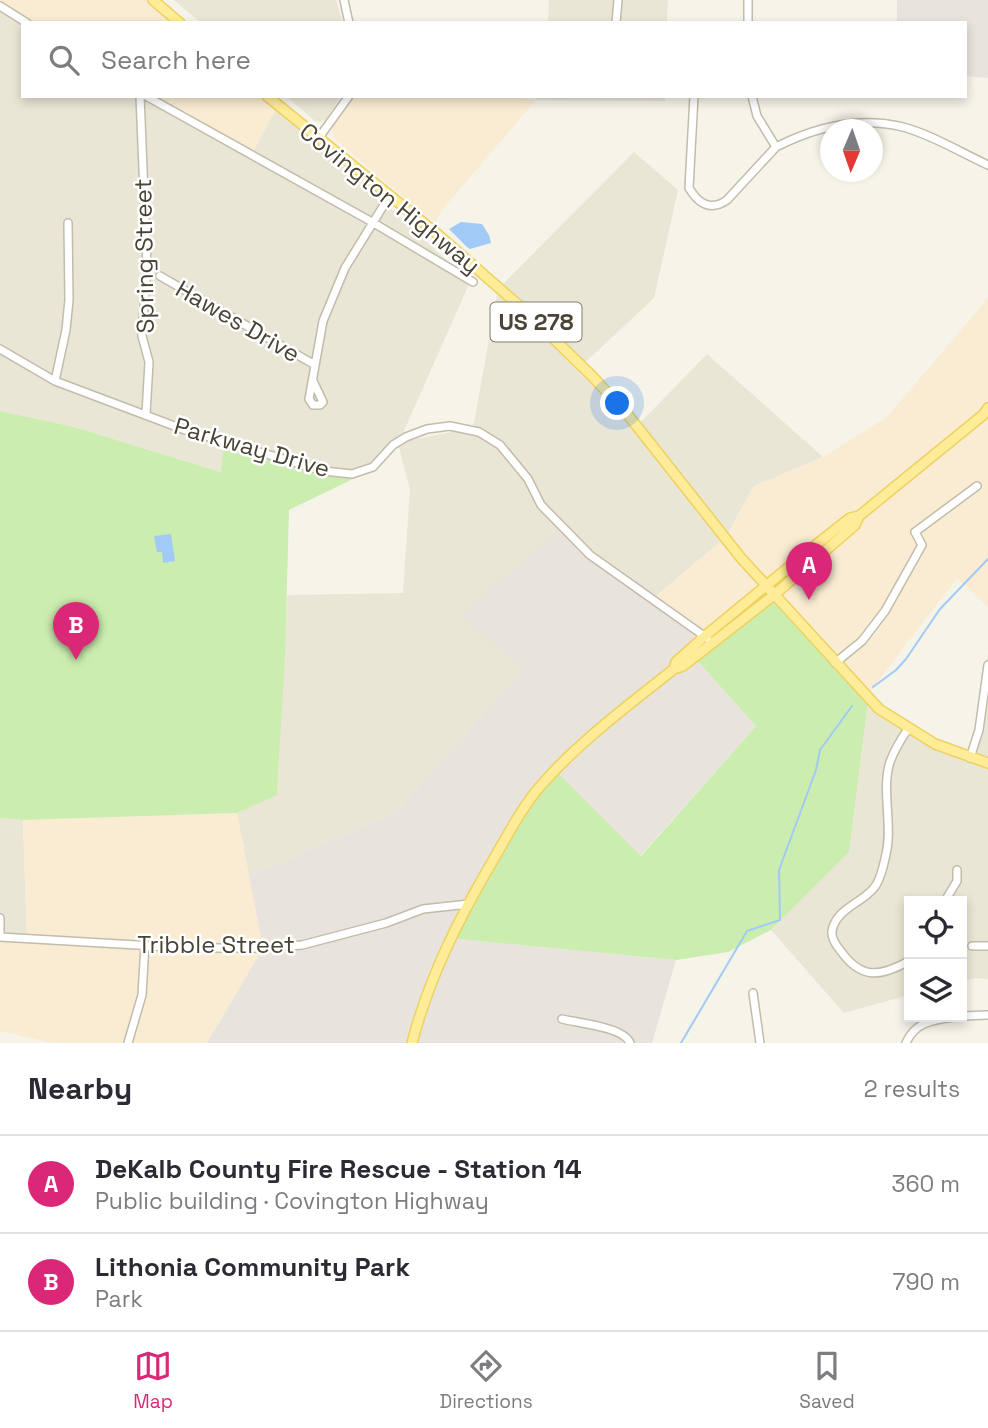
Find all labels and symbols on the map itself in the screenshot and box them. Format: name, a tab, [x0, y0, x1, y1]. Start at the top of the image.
street label: Covington Highway	[293, 116, 487, 280]
north arrow	[820, 119, 883, 182]
street label: Spring Street	[127, 178, 161, 334]
street label: Hawes Drive	[170, 273, 306, 369]
road number: US 278	[490, 302, 582, 342]
your location	[600, 386, 634, 420]
street label: Parkway Drive	[170, 410, 334, 484]
pin: A	[786, 542, 832, 600]
pin: B	[53, 602, 99, 660]
street label: Tribble Street	[137, 929, 295, 960]

